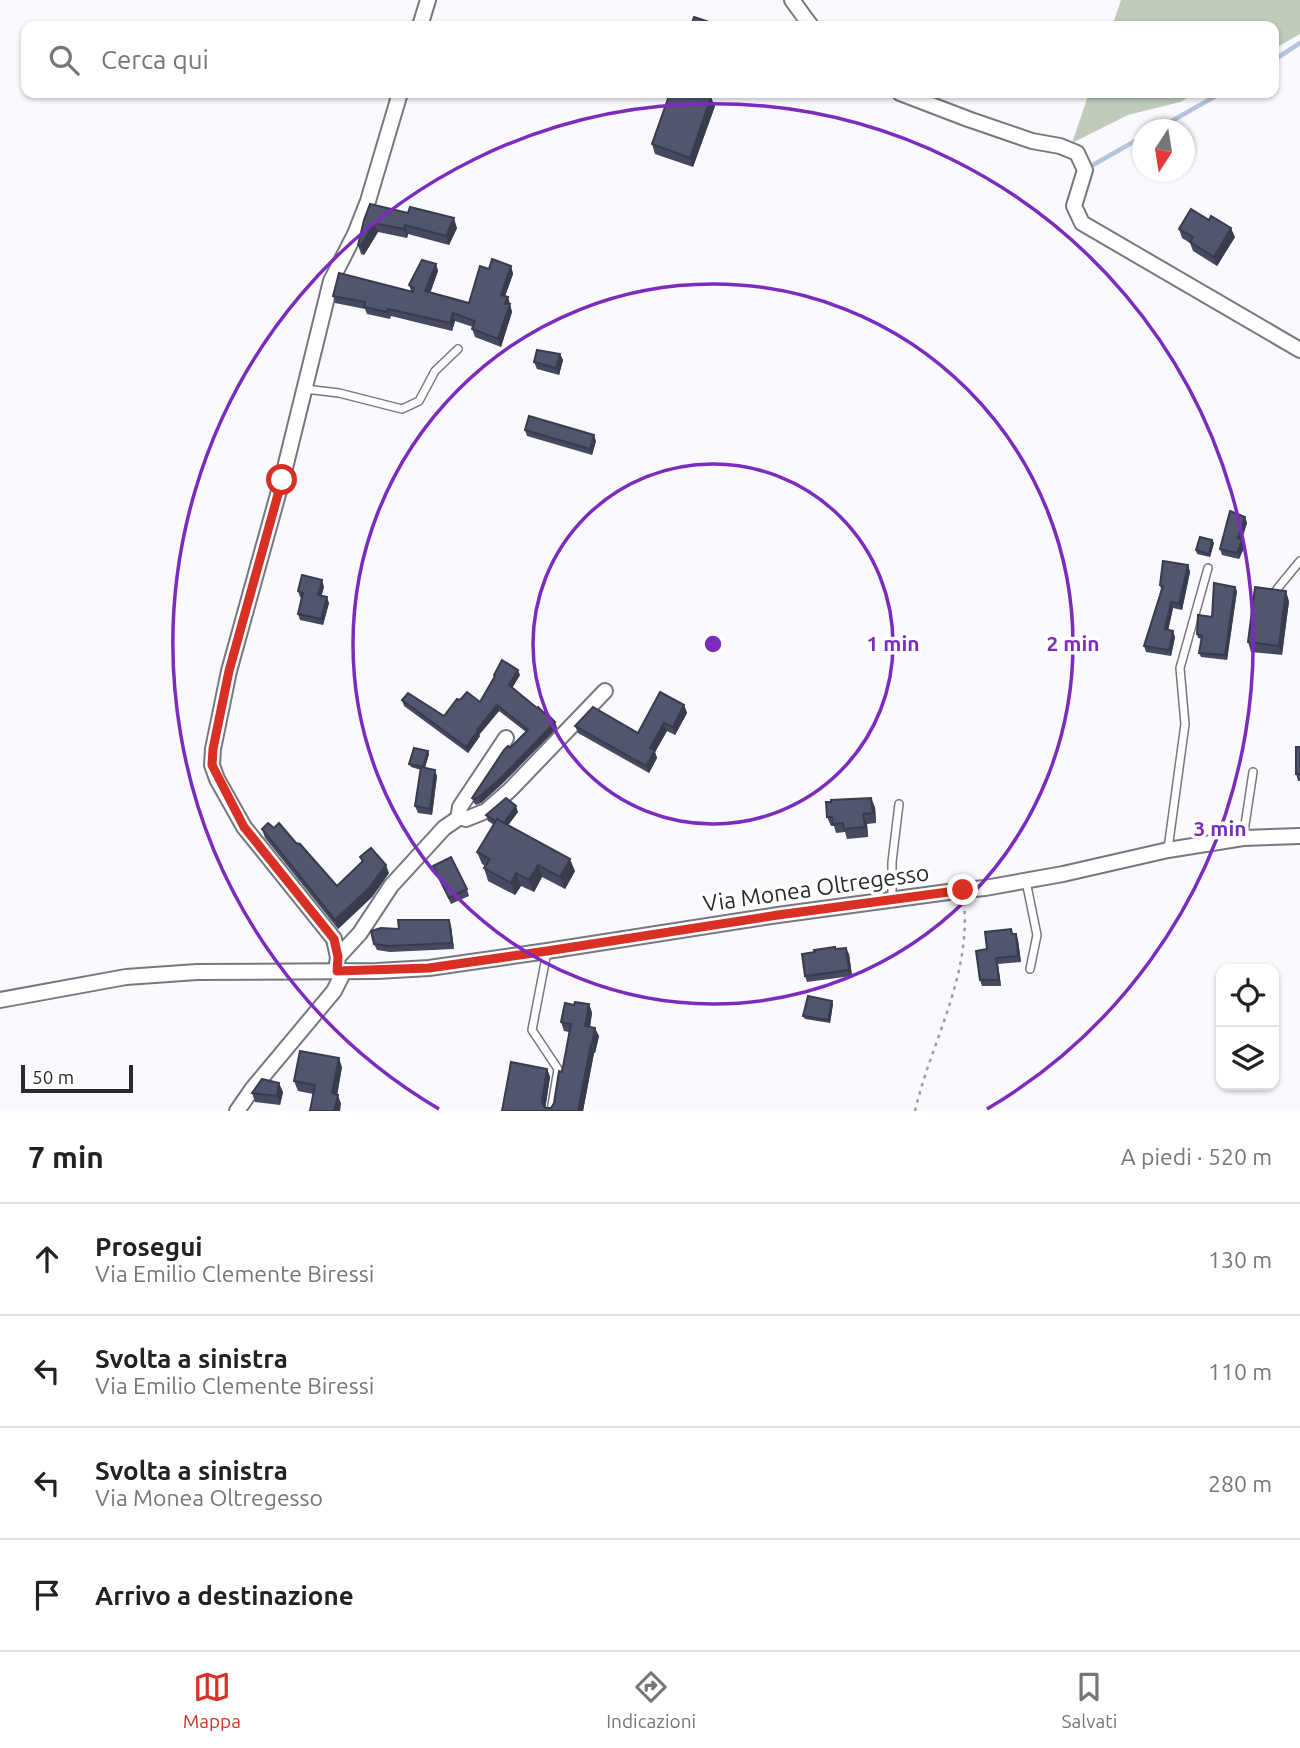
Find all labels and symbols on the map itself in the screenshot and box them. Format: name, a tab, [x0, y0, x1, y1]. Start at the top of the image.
north arrow	[1132, 119, 1195, 182]
route start	[266, 464, 297, 495]
text: 1 min	[866, 631, 920, 655]
text: 2 min	[1046, 631, 1100, 655]
centre of rings	[701, 632, 725, 656]
text: 3 min	[1193, 816, 1247, 840]
street label: Via Monea Oltregesso	[701, 859, 931, 916]
route end	[947, 874, 978, 905]
scale bar	[21, 1062, 133, 1094]

